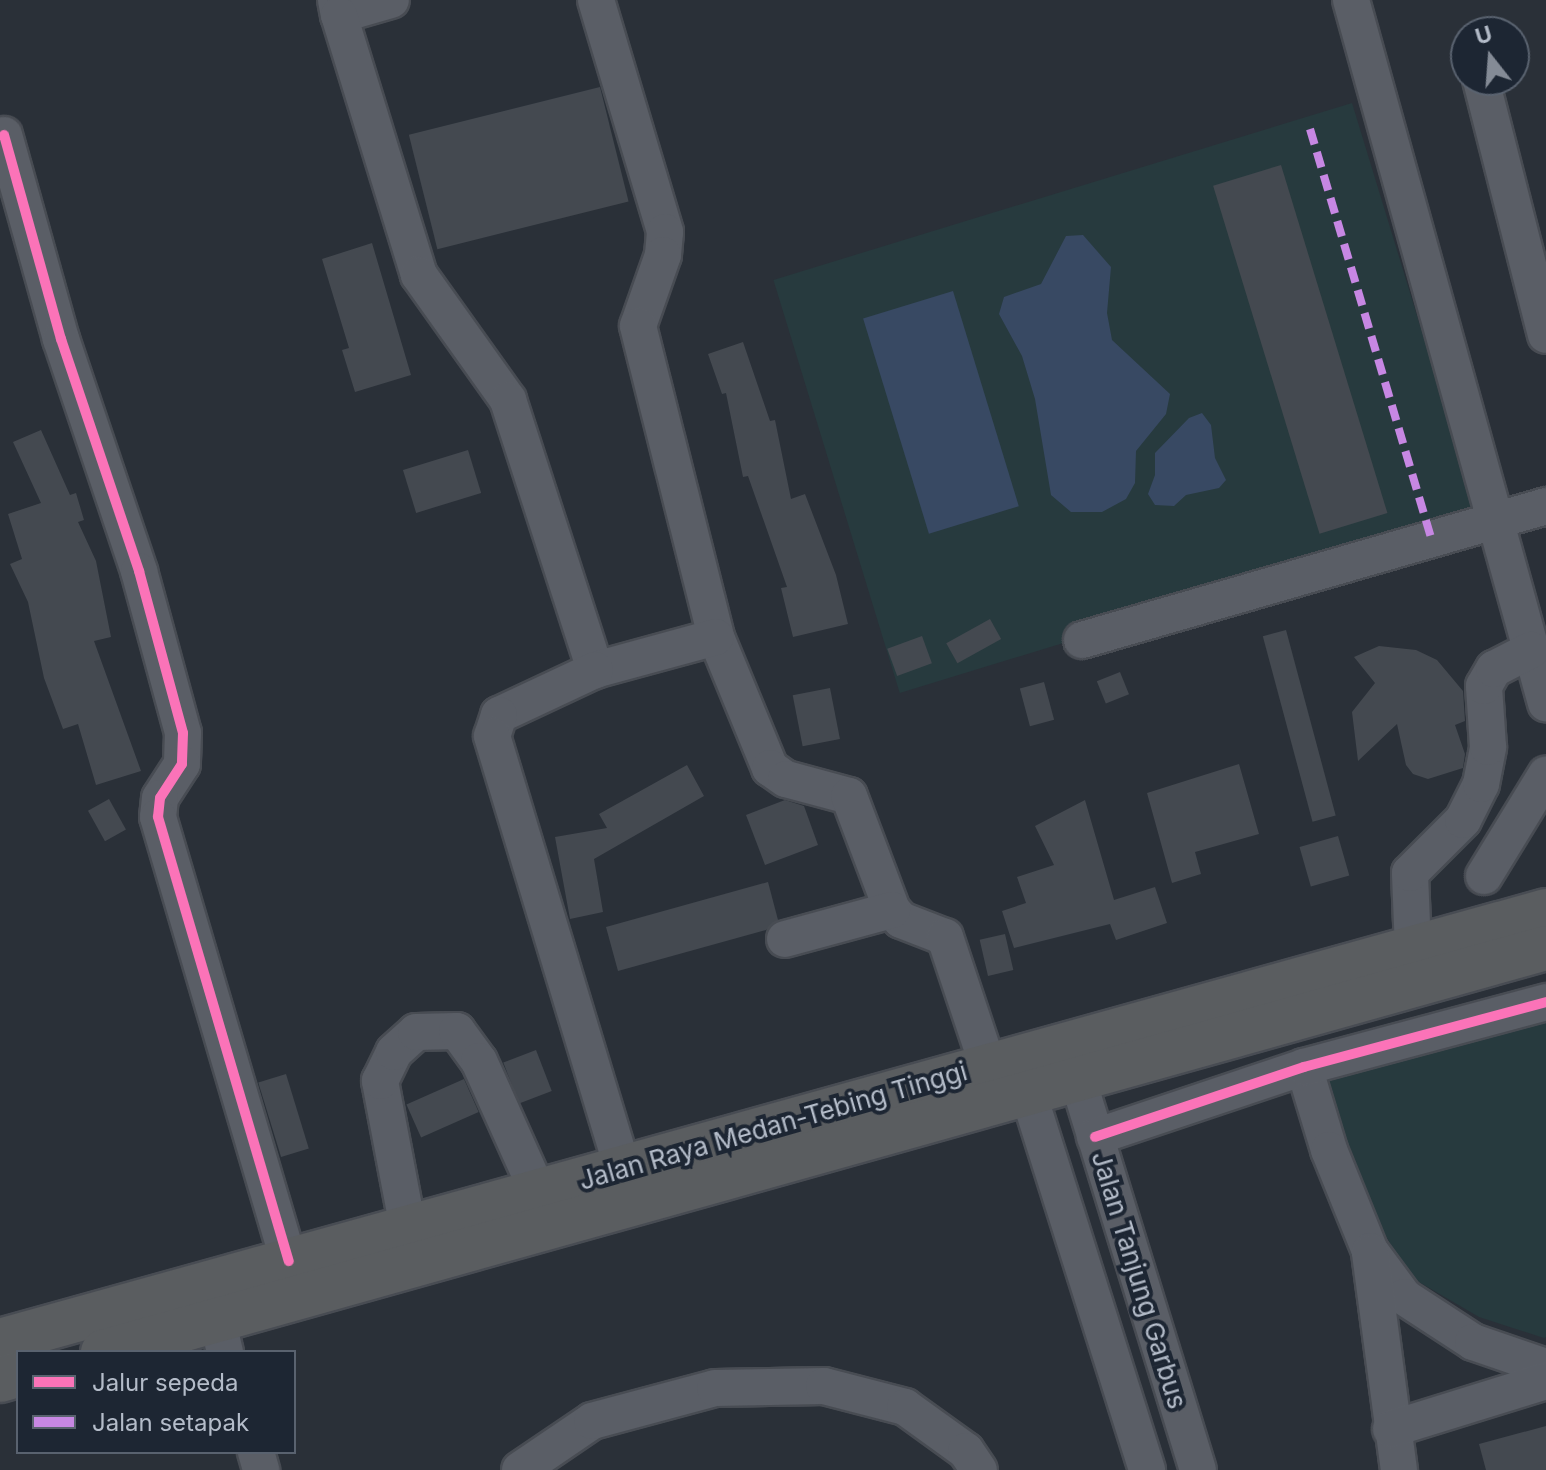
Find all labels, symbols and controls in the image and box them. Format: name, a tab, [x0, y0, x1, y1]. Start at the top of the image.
north arrow	[1450, 16, 1530, 96]
text: U	[1472, 20, 1495, 50]
street label: Jalan Raya Medan-Tebing Tinggi	[575, 1056, 971, 1196]
street label: Jalan Tanjung Garbus	[1085, 1148, 1193, 1412]
legend	[16, 1350, 296, 1454]
text: Jalur sepeda	[92, 1368, 238, 1397]
text: Jalan setapak	[92, 1408, 249, 1437]

